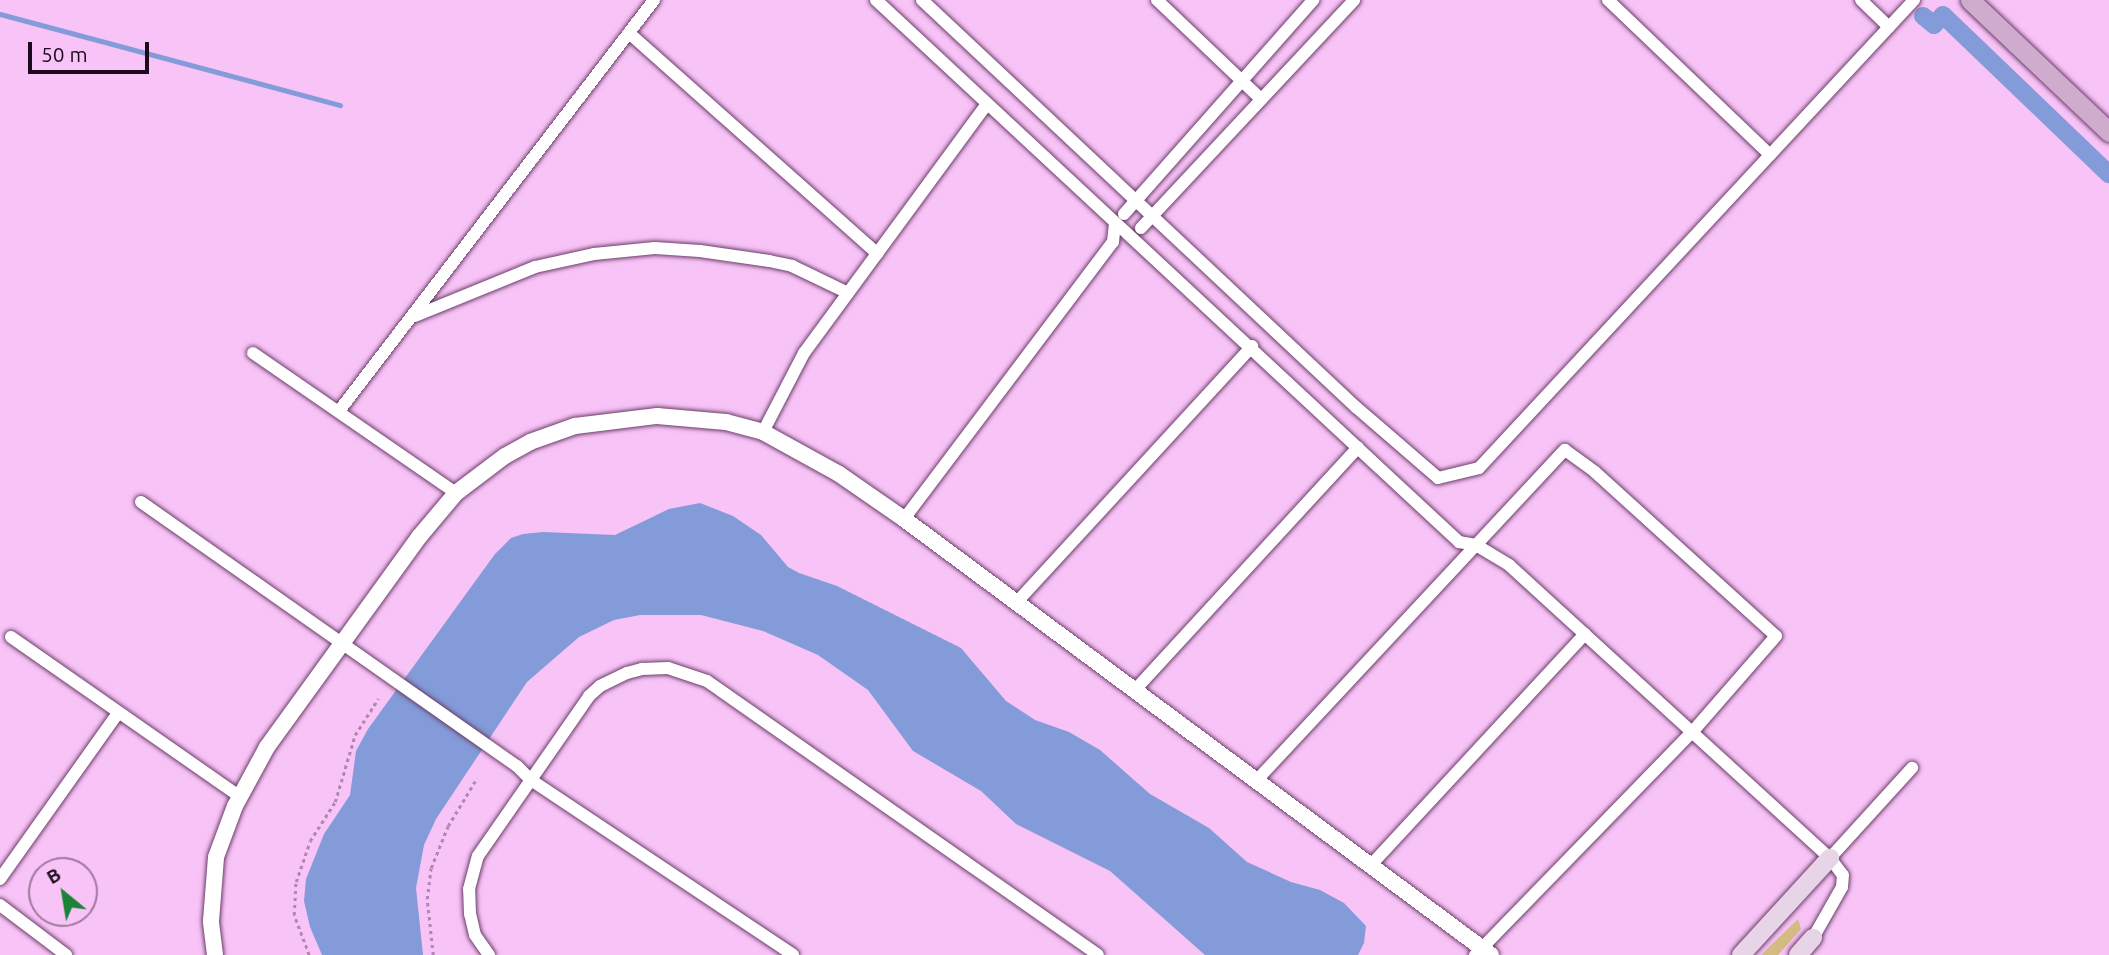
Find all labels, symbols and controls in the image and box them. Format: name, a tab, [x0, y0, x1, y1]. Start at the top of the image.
scale bar	[32, 28, 152, 72]
text: 50 m	[41, 42, 88, 66]
north arrow	[28, 857, 98, 927]
text: B	[43, 863, 64, 888]

